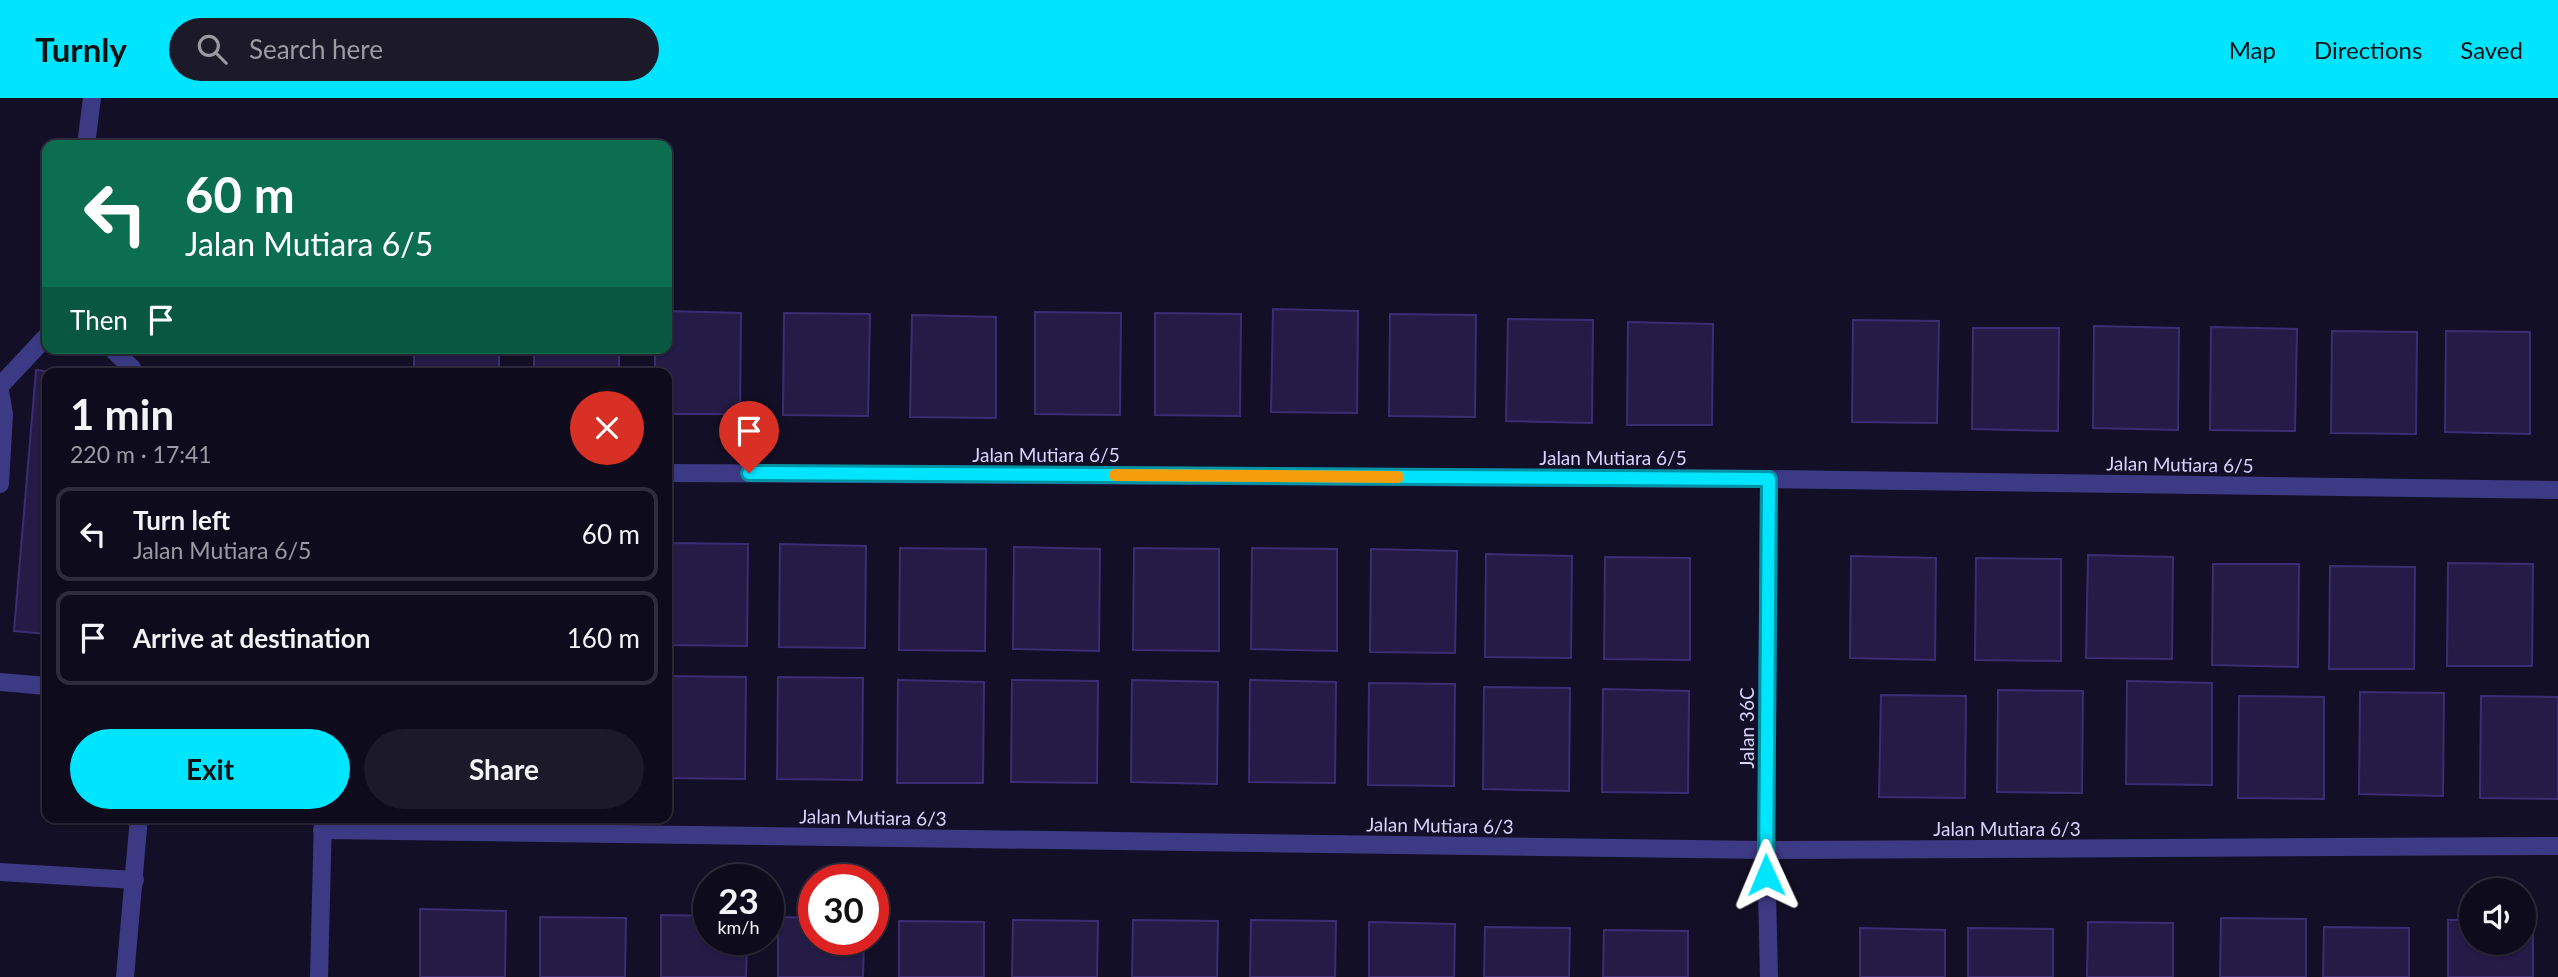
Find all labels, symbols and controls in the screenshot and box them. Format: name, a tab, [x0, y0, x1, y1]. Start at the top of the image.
search box	[169, 18, 659, 81]
text: Turnly	[35, 29, 127, 69]
icon: search	[193, 30, 231, 68]
text: Search here	[249, 33, 383, 65]
text: Map	[2229, 35, 2276, 64]
text: Directions	[2314, 35, 2422, 64]
text: Saved	[2460, 35, 2523, 64]
text: 60 m	[185, 165, 295, 223]
icon: left	[70, 168, 161, 259]
text: Jalan Mutiara 6/5	[185, 224, 433, 263]
icon: arrive	[142, 301, 180, 339]
text: Then	[70, 304, 128, 336]
text: 1 min	[70, 389, 174, 439]
button: close	[570, 391, 644, 465]
pin	[719, 401, 779, 473]
icon: arrive	[730, 412, 768, 450]
text: 220 m · 17:41	[70, 440, 212, 468]
street label: Jalan Mutiara 6/5	[972, 443, 1120, 466]
street label: Jalan Mutiara 6/5	[1539, 446, 1687, 469]
street label: Jalan Mutiara 6/5	[2106, 451, 2254, 477]
text: Turn left	[133, 504, 230, 536]
icon: left	[74, 515, 112, 553]
text: 60 m	[582, 518, 640, 550]
text: Jalan Mutiara 6/5	[133, 536, 311, 564]
icon: arrive	[74, 619, 112, 657]
text: Arrive at destination	[133, 622, 370, 654]
text: 160 m	[567, 622, 640, 654]
street label: Jalan 36C	[1735, 687, 1758, 769]
button: Exit	[70, 729, 350, 809]
button: Share	[364, 729, 644, 809]
street label: Jalan Mutiara 6/3	[799, 804, 947, 830]
street label: Jalan Mutiara 6/3	[1366, 812, 1514, 838]
street label: Jalan Mutiara 6/3	[1933, 817, 2081, 840]
position arrow	[1729, 838, 1803, 912]
speed limit sign: 30	[798, 864, 889, 955]
map controls	[2459, 878, 2536, 955]
button: sound	[2459, 878, 2536, 955]
text: 23	[718, 879, 759, 921]
text: km/h	[717, 916, 760, 938]

